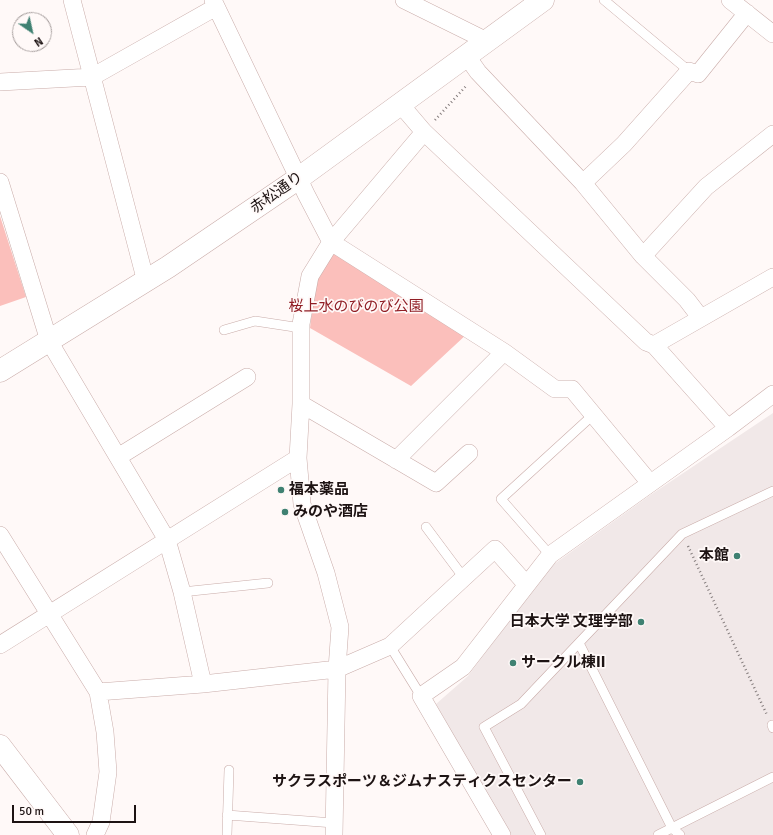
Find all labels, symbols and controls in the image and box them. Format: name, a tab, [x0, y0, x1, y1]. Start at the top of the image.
north arrow	[12, 12, 52, 52]
text: N	[32, 34, 45, 49]
street label: 赤松通り	[247, 168, 307, 218]
park label: 桜上水のびのび公園	[289, 298, 423, 316]
place label: 福本薬品	[289, 481, 349, 499]
marker: 福本薬品	[276, 485, 286, 495]
place label: みのや酒店	[293, 503, 368, 521]
marker: みのや酒店	[280, 507, 290, 517]
place label: 本館	[699, 547, 729, 565]
marker: 本館	[732, 551, 742, 561]
place label: 日本大学 文理学部	[510, 613, 633, 631]
marker: 日本大学 文理学部	[636, 617, 646, 627]
place label: サークル棟II	[521, 654, 605, 672]
marker: サークル棟II	[508, 658, 518, 668]
place label: サクラスポーツ＆ジムナスティクスセンター	[272, 773, 572, 791]
marker: サクラスポーツ＆ジムナスティクスセンター	[575, 777, 585, 787]
scale bar	[14, 797, 138, 823]
text: 50 m	[19, 804, 44, 819]

